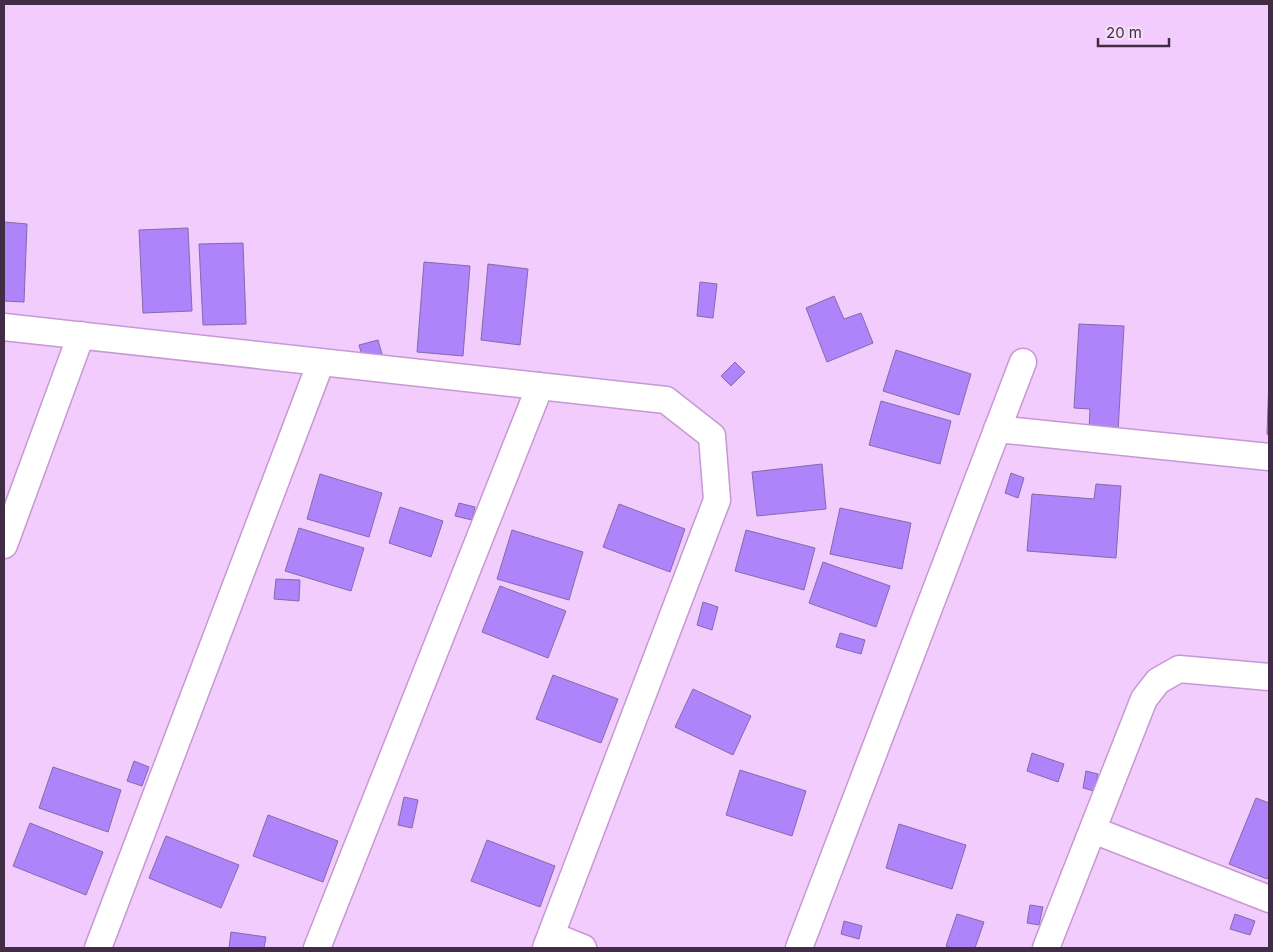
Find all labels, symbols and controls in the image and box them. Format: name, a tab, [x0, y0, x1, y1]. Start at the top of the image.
scale bar	[1098, 15, 1169, 47]
text: 20 m	[1106, 23, 1142, 42]

